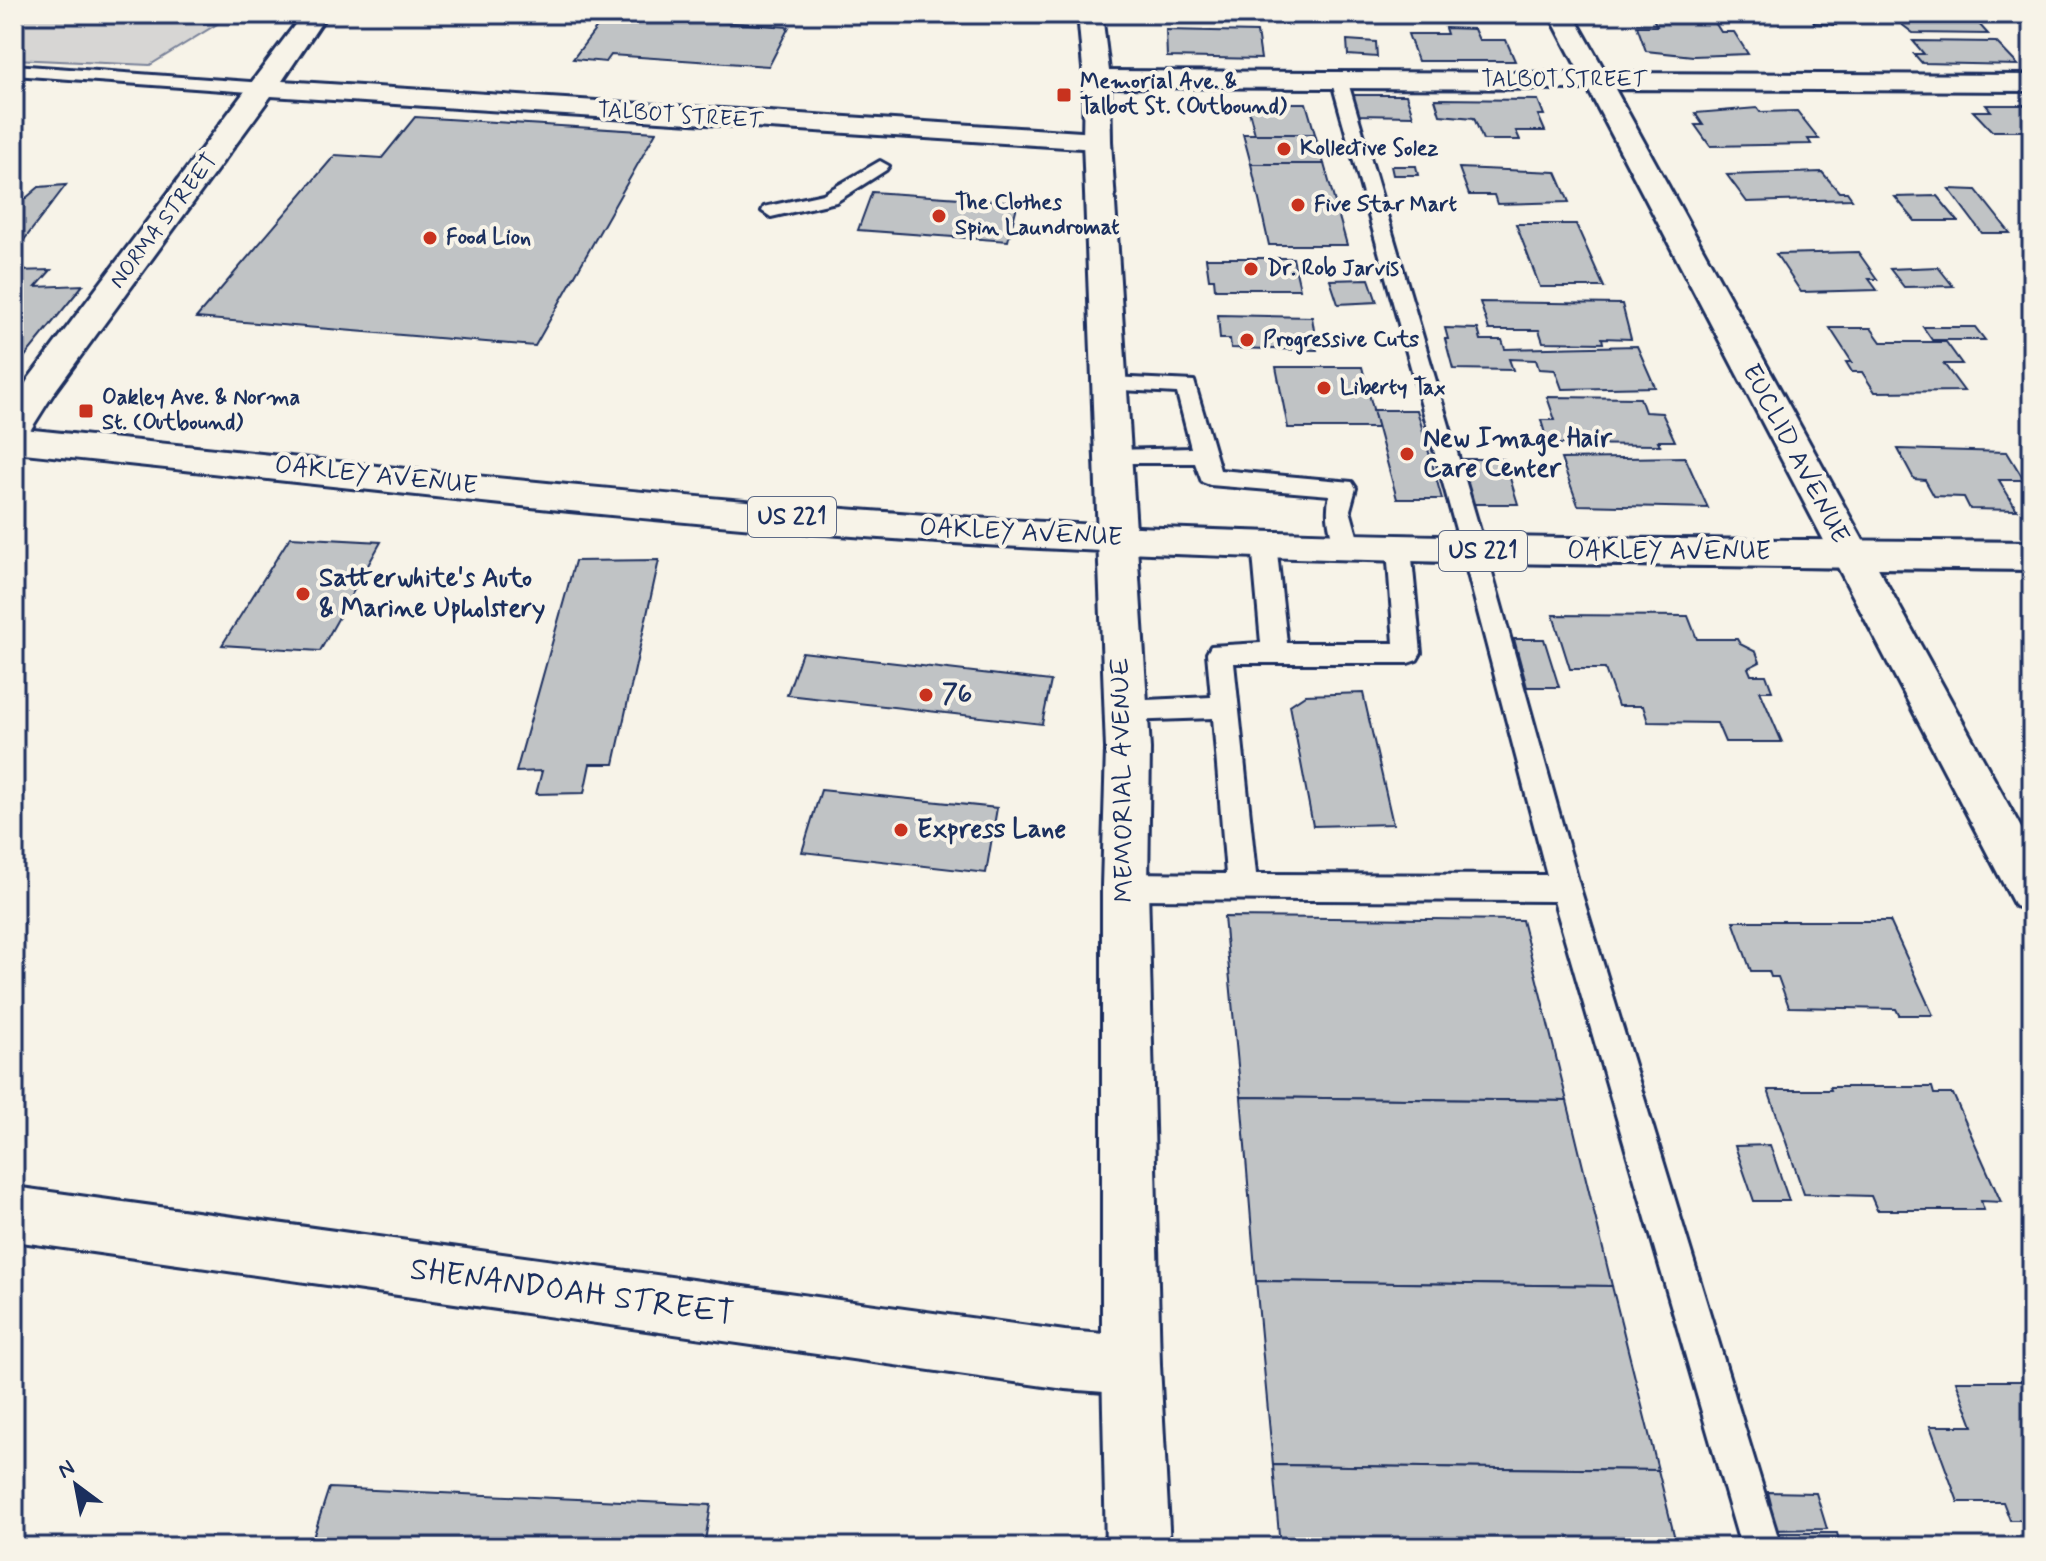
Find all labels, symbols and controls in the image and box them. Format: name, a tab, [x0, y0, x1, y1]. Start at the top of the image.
street label: TALBOT STREET	[1481, 66, 1648, 94]
place label: Memorial Ave. & Talbot St. (Outbound)	[1080, 68, 1287, 121]
marker: Memorial Ave. & Talbot St. (Outbound)	[1055, 86, 1073, 104]
street label: TALBOT STREET	[596, 96, 765, 136]
place label: Kollective Solez	[1300, 135, 1439, 163]
marker: Kollective Solez	[1275, 140, 1293, 158]
street label: NORMA STREET	[104, 148, 224, 294]
place label: The Clothes Spin Laundromat	[955, 189, 1119, 242]
place label: Five Star Mart	[1314, 191, 1457, 219]
marker: Five Star Mart	[1289, 196, 1307, 214]
marker: The Clothes Spin Laundromat	[930, 207, 948, 225]
place label: Food Lion	[446, 224, 531, 252]
marker: Food Lion	[421, 229, 439, 247]
place label: Dr. Rob Jarvis	[1267, 255, 1399, 283]
marker: Dr. Rob Jarvis	[1242, 260, 1260, 278]
place label: Progressive Cuts	[1263, 326, 1419, 355]
marker: Progressive Cuts	[1238, 331, 1256, 349]
street label: EUCLID AVENUE	[1733, 358, 1857, 550]
place label: Liberty Tax	[1340, 374, 1446, 402]
marker: Liberty Tax	[1315, 379, 1333, 397]
place label: Oakley Ave. & Norma St. (Outbound)	[102, 384, 301, 437]
marker: Oakley Ave. & Norma St. (Outbound)	[77, 402, 95, 420]
place label: New Image Hair Care Center	[1423, 422, 1613, 486]
marker: New Image Hair Care Center	[1398, 445, 1416, 463]
street label: OAKLEY AVENUE	[273, 448, 479, 504]
road number: US 221	[748, 497, 836, 537]
street label: OAKLEY AVENUE	[918, 511, 1124, 555]
road number: US 221	[1439, 531, 1527, 571]
street label: OAKLEY AVENUE	[1567, 535, 1771, 569]
place label: Satterwhite's Auto & Marine Upholstery	[319, 562, 545, 626]
marker: Satterwhite's Auto & Marine Upholstery	[294, 585, 312, 603]
street label: MEMORIAL AVENUE	[1104, 657, 1142, 903]
place label: 76	[942, 678, 972, 712]
marker: 76	[917, 686, 935, 704]
place label: Express Lane	[917, 813, 1066, 847]
marker: Express Lane	[892, 821, 910, 839]
street label: SHENANDOAH STREET	[407, 1248, 737, 1336]
north arrow	[36, 1445, 116, 1525]
text: N	[53, 1454, 80, 1485]

